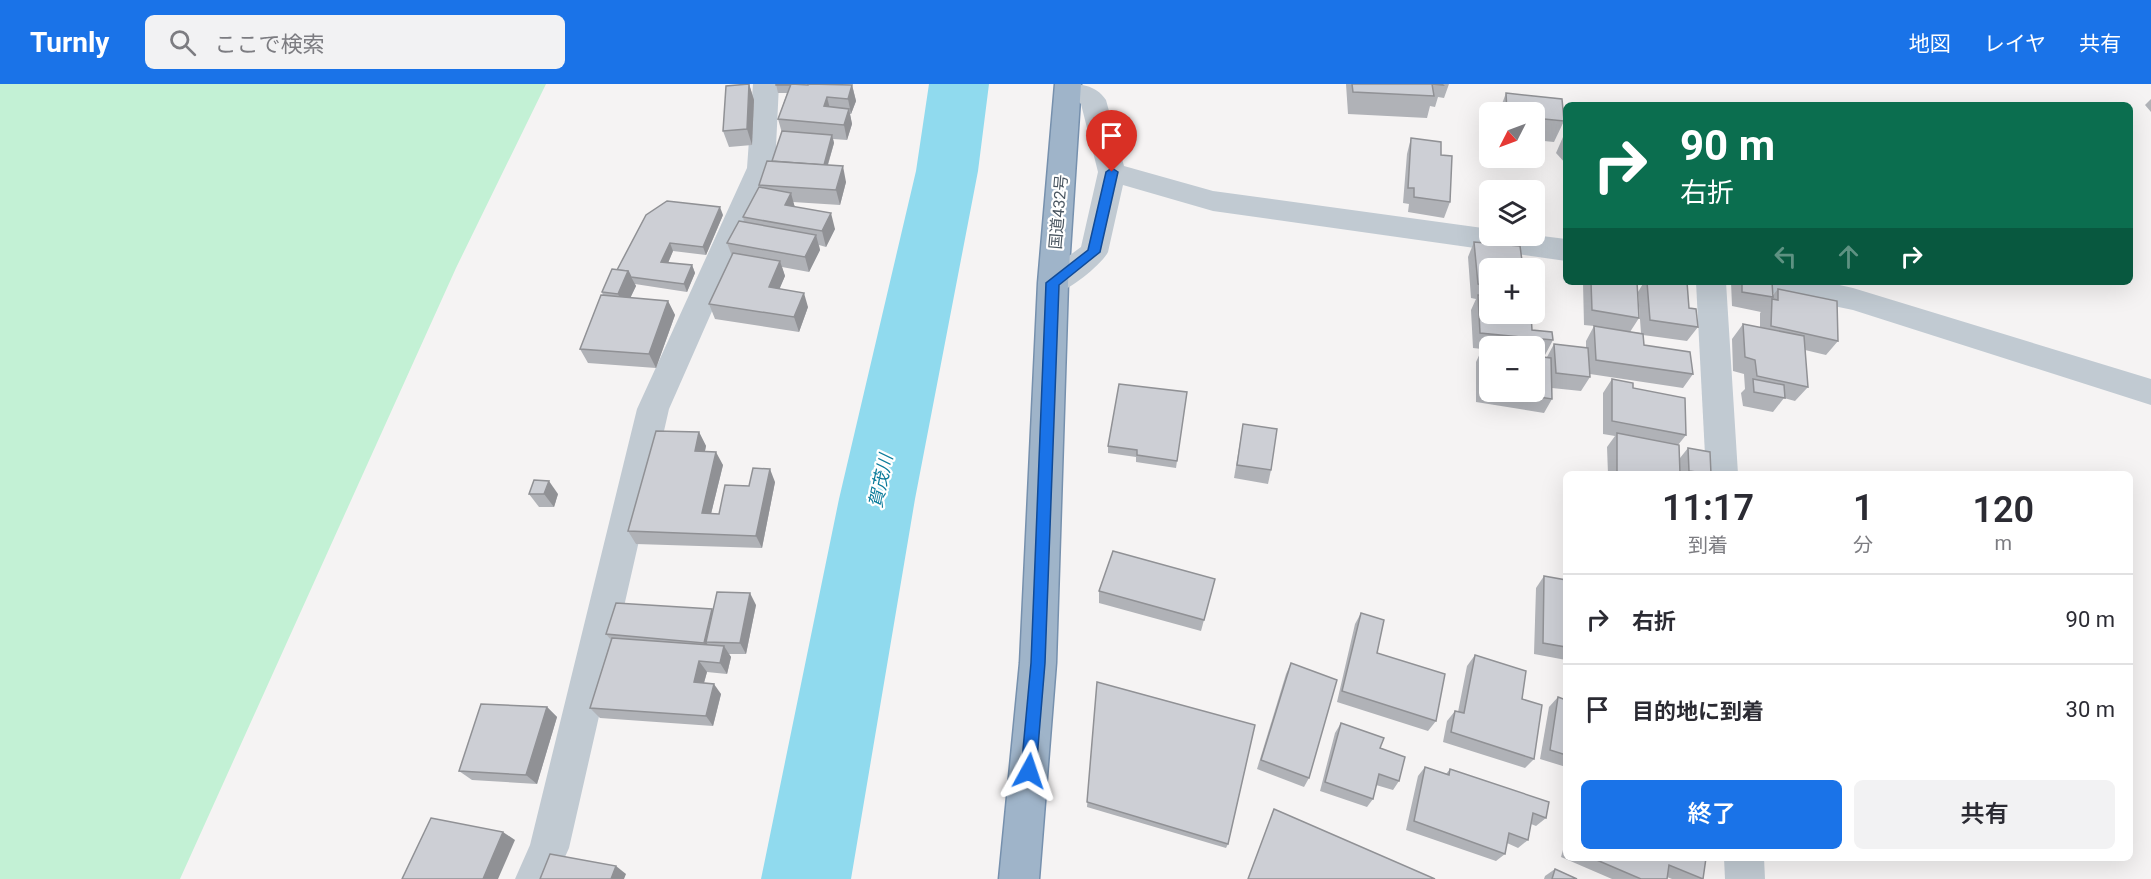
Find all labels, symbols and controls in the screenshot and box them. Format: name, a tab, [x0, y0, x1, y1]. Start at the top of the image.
search box	[145, 15, 565, 69]
text: Turnly	[30, 26, 109, 59]
icon: search	[166, 26, 199, 59]
text: ここで検索	[214, 32, 324, 57]
text: 地図	[1909, 32, 1951, 56]
text: レイヤ	[1984, 32, 2046, 56]
text: 共有	[2079, 32, 2121, 56]
north arrow	[1479, 102, 1545, 168]
map controls	[1479, 102, 1545, 402]
pin	[1086, 110, 1137, 172]
icon: arrive	[1095, 119, 1128, 152]
text: 90 m	[1680, 121, 1775, 170]
icon: right	[1581, 126, 1659, 204]
street label: 国道432号	[1046, 174, 1071, 250]
text: 右折	[1680, 177, 1734, 209]
button: layers	[1479, 180, 1545, 246]
icon: left	[1769, 240, 1802, 273]
icon: ahead	[1832, 240, 1865, 273]
icon: right	[1895, 240, 1928, 273]
button: +	[1479, 258, 1545, 324]
button: −	[1479, 336, 1545, 402]
water label: 賀茂川	[865, 450, 897, 509]
text: 11:17	[1662, 487, 1754, 529]
text: 1	[1853, 487, 1873, 529]
text: 120	[1972, 489, 2034, 531]
text: m	[1994, 531, 2012, 555]
text: 到着	[1688, 533, 1728, 557]
text: 分	[1853, 533, 1873, 557]
icon: right	[1581, 603, 1614, 636]
text: 90 m	[2066, 607, 2115, 632]
text: 右折	[1632, 609, 1676, 634]
icon: arrive	[1581, 693, 1614, 726]
text: 30 m	[2066, 697, 2115, 722]
text: 目的地に到着	[1632, 699, 1764, 724]
position arrow	[997, 739, 1061, 803]
button: 終了	[1581, 780, 1842, 849]
button: 共有	[1854, 780, 2115, 849]

